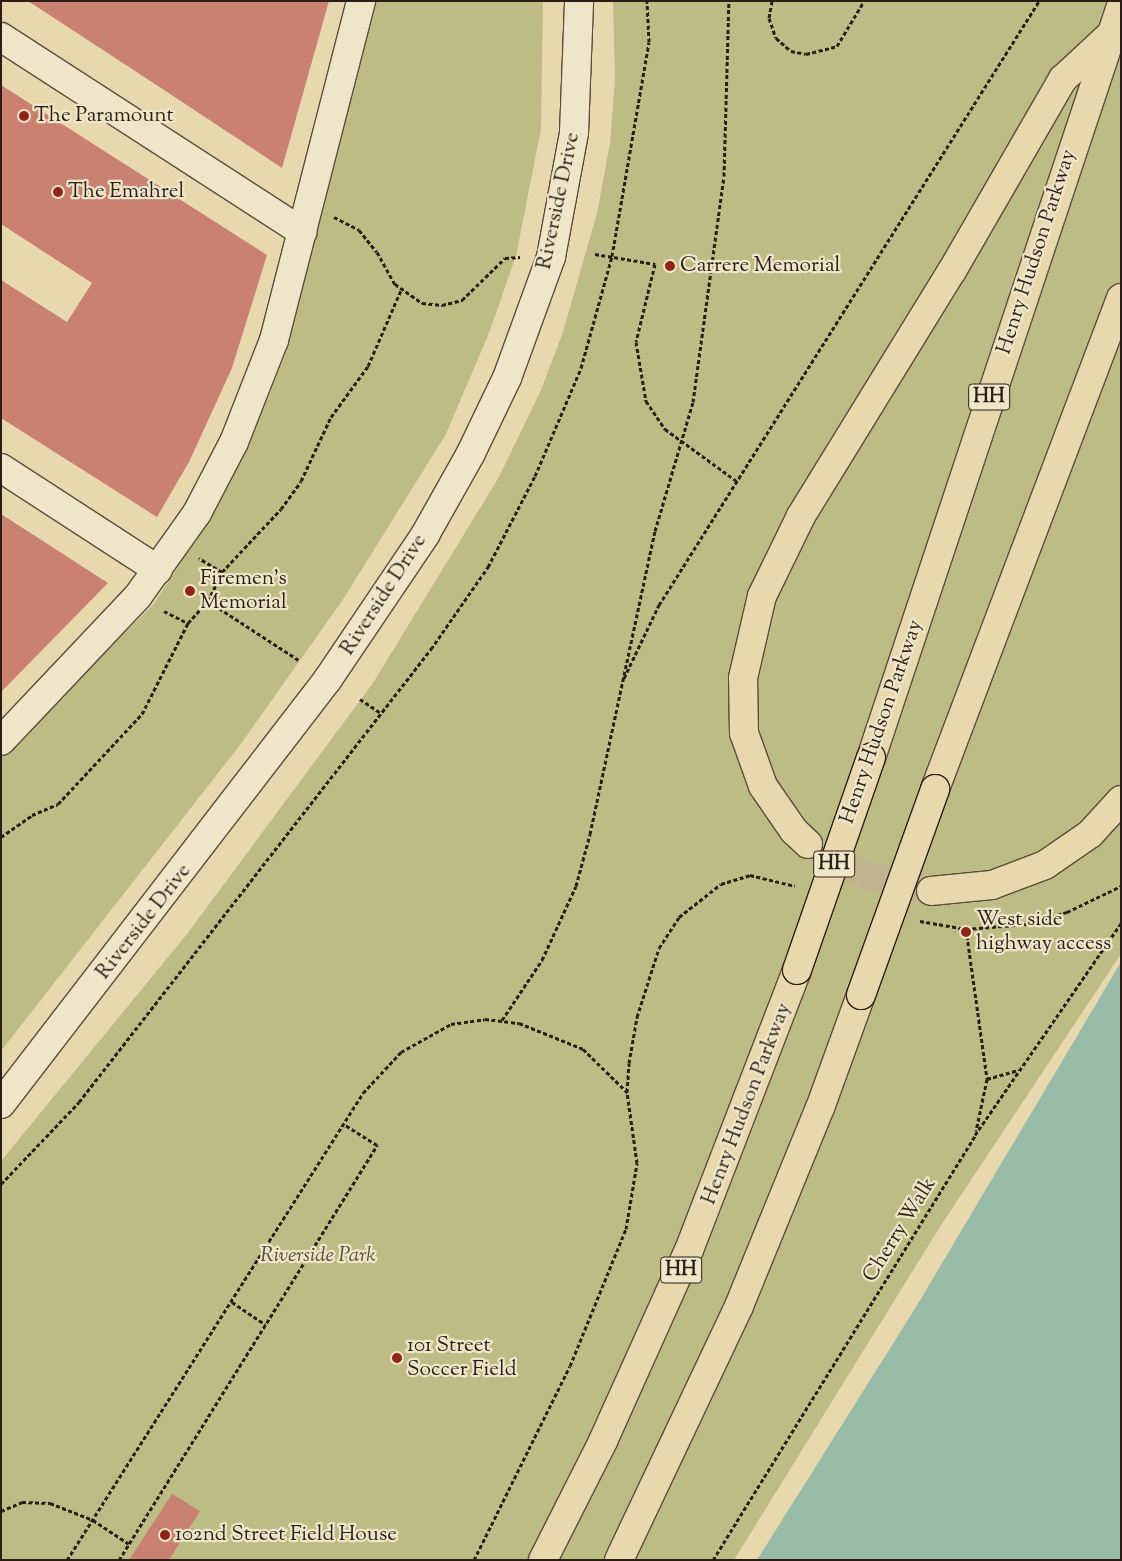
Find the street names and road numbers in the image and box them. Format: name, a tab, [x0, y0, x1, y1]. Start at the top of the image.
street label: Riverside Drive	[532, 130, 586, 272]
street label: Henry Hudson Parkway	[992, 146, 1082, 358]
road number: HH	[968, 380, 1010, 414]
street label: Riverside Drive	[335, 530, 433, 660]
street label: Henry Hudson Parkway	[835, 617, 929, 827]
road number: HH	[813, 846, 855, 882]
street label: Riverside Drive	[91, 859, 197, 985]
street label: Henry Hudson Parkway	[697, 1000, 797, 1208]
street label: Cherry Walk	[858, 1173, 942, 1287]
road number: HH	[660, 1252, 702, 1288]

